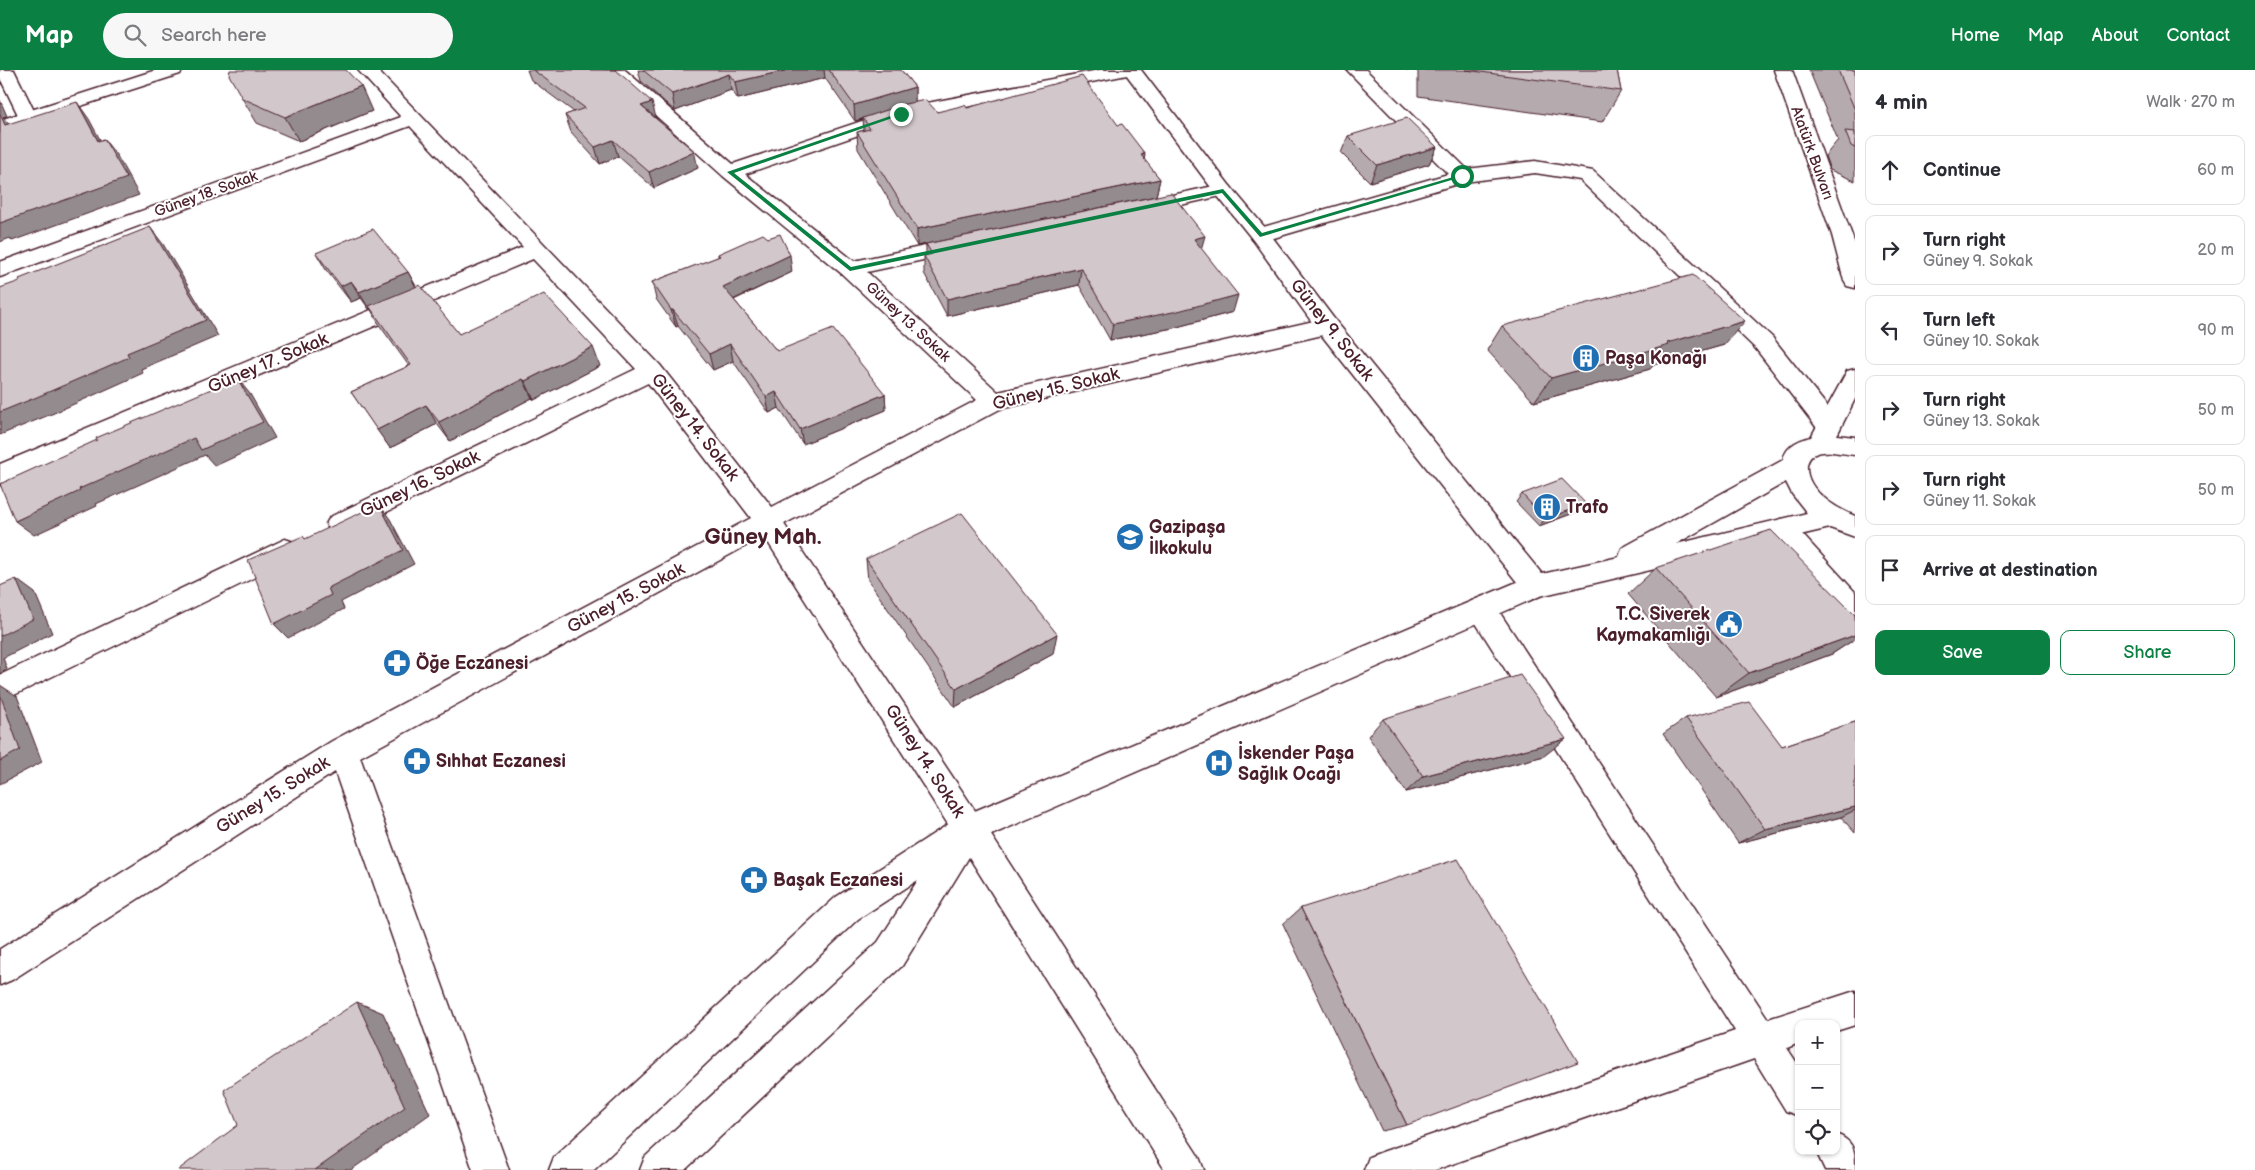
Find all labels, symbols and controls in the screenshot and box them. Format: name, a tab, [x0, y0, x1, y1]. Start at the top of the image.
search box	[103, 13, 453, 58]
text: Map	[25, 21, 73, 50]
icon: search	[121, 21, 149, 49]
text: Search here	[161, 24, 267, 47]
text: Home	[1951, 25, 2000, 46]
text: Map	[2028, 25, 2064, 46]
text: About	[2092, 25, 2139, 46]
text: Contact	[2167, 25, 2230, 46]
text: 4 min	[1875, 90, 1928, 115]
text: Walk · 270 m	[2146, 93, 2235, 112]
route end	[890, 103, 913, 126]
street label: Atatürk Bulvarı	[1786, 104, 1838, 202]
icon: ahead	[1876, 156, 1904, 184]
text: Continue	[1923, 159, 2001, 182]
text: 60 m	[2197, 161, 2234, 180]
route start	[1451, 165, 1474, 188]
street label: Güney 18. Sokak	[152, 166, 261, 221]
text: Turn right	[1923, 229, 2006, 252]
icon: right	[1876, 236, 1904, 264]
text: 20 m	[2198, 241, 2234, 260]
text: Güney 9. Sokak	[1923, 252, 2032, 271]
street label: Güney 9. Sokak	[1286, 275, 1378, 385]
street label: Güney 13. Sokak	[862, 278, 955, 367]
text: Turn left	[1923, 309, 1995, 332]
icon: left	[1876, 316, 1904, 344]
text: 90 m	[2198, 321, 2234, 340]
street label: Güney 17. Sokak	[205, 328, 331, 398]
text: Güney 10. Sokak	[1923, 332, 2039, 351]
building icon: Paşa Konağı	[1571, 343, 1601, 373]
place label: Paşa Konağı	[1605, 348, 1707, 369]
street label: Güney 15. Sokak	[990, 363, 1122, 415]
street label: Güney 14. Sokak	[646, 369, 744, 485]
text: Turn right	[1923, 389, 2006, 412]
icon: right	[1876, 396, 1904, 424]
text: 50 m	[2198, 401, 2234, 420]
text: Güney 13. Sokak	[1923, 412, 2039, 431]
street label: Güney 16. Sokak	[357, 446, 484, 522]
text: Turn right	[1923, 469, 2006, 492]
icon: right	[1876, 476, 1904, 504]
text: 50 m	[2198, 481, 2234, 500]
building icon: Trafo	[1532, 492, 1562, 522]
text: Güney 11. Sokak	[1923, 492, 2036, 511]
place label: Trafo	[1566, 497, 1609, 518]
place label: Gazipaşa İlkokulu	[1149, 517, 1226, 559]
school or university icon: Gazipaşa İlkokulu	[1115, 522, 1145, 552]
district label: Güney Mah.	[704, 524, 822, 551]
icon: arrive	[1876, 556, 1904, 584]
street label: Güney 15. Sokak	[564, 558, 688, 638]
text: Arrive at destination	[1923, 559, 2098, 582]
place label: T.C. Siverek Kaymakamlığı	[1596, 604, 1711, 646]
public building icon: T.C. Siverek Kaymakamlığı	[1714, 609, 1744, 639]
button: Save	[1875, 630, 2050, 675]
button: Share	[2060, 630, 2235, 675]
pharmacy icon: Öğe Eczanesi	[382, 648, 412, 678]
place label: Öğe Eczanesi	[416, 652, 528, 674]
street label: Güney 14. Sokak	[881, 700, 969, 822]
place label: İskender Paşa Sağlık Ocağı	[1238, 740, 1354, 785]
pharmacy icon: Sıhhat Eczanesi	[402, 746, 432, 776]
hospital icon: İskender Paşa Sağlık Ocağı	[1204, 748, 1234, 778]
place label: Sıhhat Eczanesi	[436, 751, 566, 772]
street label: Güney 15. Sokak	[212, 752, 334, 838]
pharmacy icon: Başak Eczanesi	[739, 865, 769, 895]
place label: Başak Eczanesi	[773, 870, 903, 891]
map controls	[1795, 1020, 1840, 1155]
button: +	[1795, 1020, 1840, 1065]
button: −	[1795, 1065, 1840, 1110]
button: locate	[1795, 1110, 1840, 1155]

